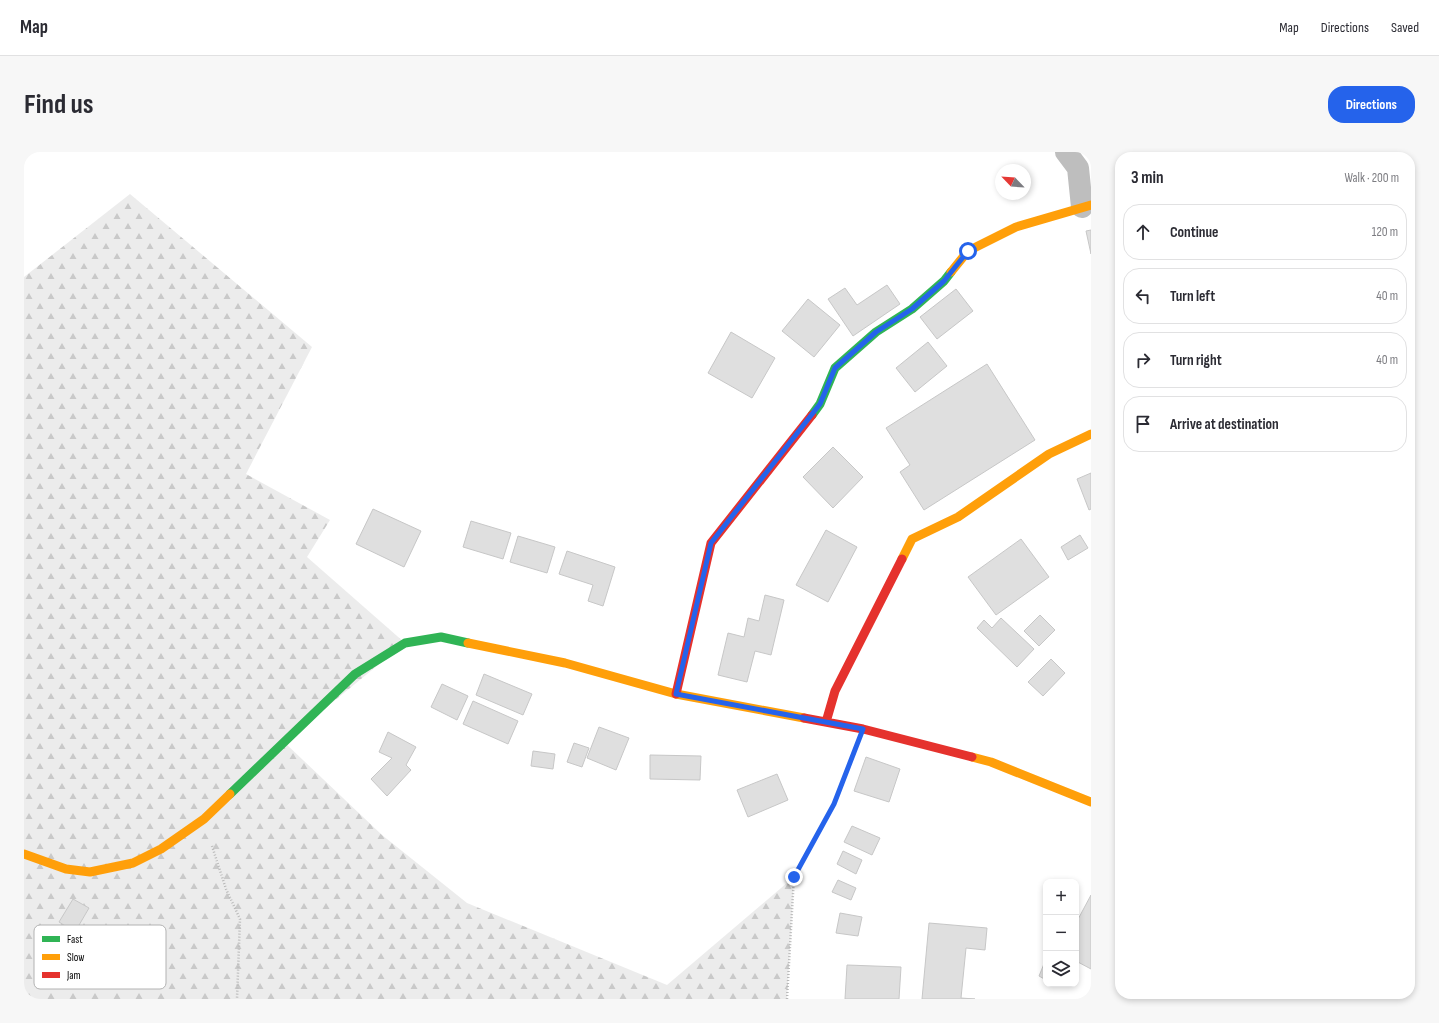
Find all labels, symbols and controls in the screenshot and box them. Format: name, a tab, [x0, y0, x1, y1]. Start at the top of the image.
text: Map	[20, 16, 48, 39]
text: Map	[1279, 19, 1299, 36]
text: Directions	[1321, 19, 1369, 36]
text: Saved	[1391, 19, 1419, 36]
button: Directions	[1328, 86, 1415, 123]
text: Find us	[24, 88, 93, 121]
north arrow	[995, 164, 1031, 200]
text: 3 min	[1131, 168, 1164, 188]
text: Walk · 200 m	[1344, 170, 1399, 186]
icon: ahead	[1132, 221, 1154, 243]
text: Continue	[1170, 223, 1219, 242]
text: 120 m	[1372, 224, 1398, 240]
route start	[959, 242, 977, 260]
icon: left	[1132, 285, 1154, 307]
text: Turn left	[1170, 287, 1215, 306]
text: 40 m	[1376, 288, 1398, 304]
icon: right	[1132, 349, 1154, 371]
text: Turn right	[1170, 351, 1222, 370]
text: 40 m	[1376, 352, 1398, 368]
icon: arrive	[1132, 413, 1154, 435]
text: Arrive at destination	[1170, 415, 1279, 434]
route end	[785, 868, 803, 886]
map controls	[1043, 879, 1079, 987]
button: +	[1043, 879, 1079, 915]
button: −	[1043, 915, 1079, 951]
legend	[34, 925, 166, 989]
text: Fast	[67, 933, 83, 946]
text: Slow	[67, 951, 84, 964]
button: layers	[1043, 951, 1079, 987]
text: Jam	[66, 969, 81, 982]

